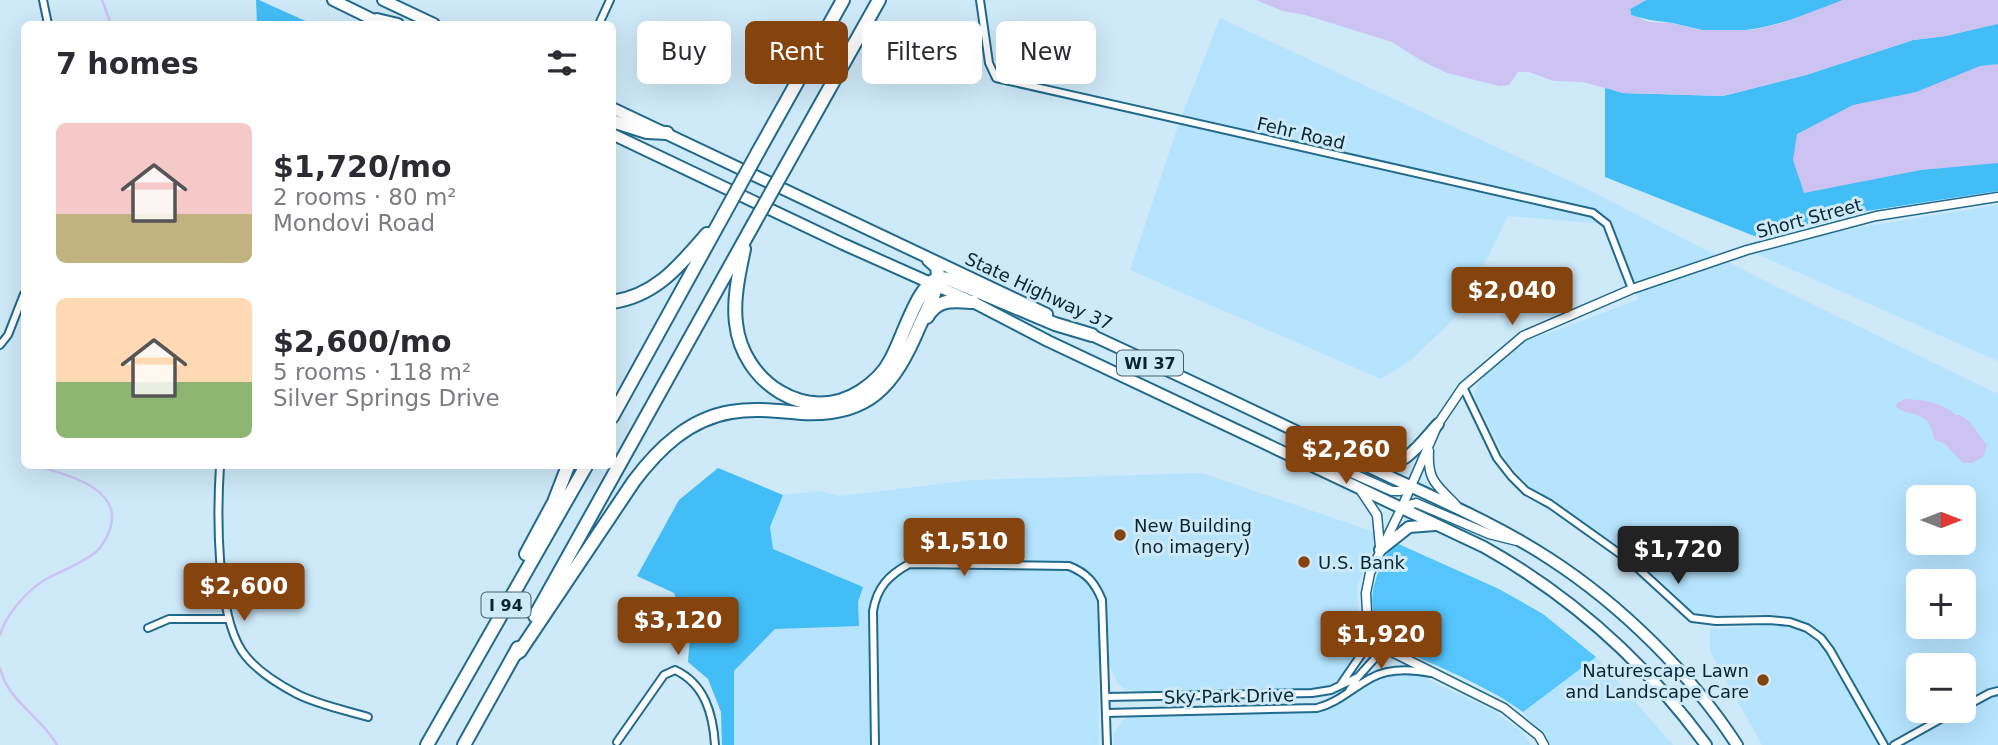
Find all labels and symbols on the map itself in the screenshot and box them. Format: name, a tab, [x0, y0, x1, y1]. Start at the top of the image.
street label: Fehr Road	[1255, 113, 1347, 153]
street label: Short Street	[1754, 194, 1864, 242]
street label: State Highway 37	[962, 248, 1116, 334]
pin: $2,040	[1455, 268, 1569, 327]
road number: WI 37	[1117, 350, 1183, 376]
pin: $2,260	[1289, 426, 1403, 486]
north arrow	[1906, 485, 1976, 555]
place label: New Building (no imagery)	[1134, 515, 1252, 557]
pin: $1,510	[907, 518, 1021, 578]
pin: $1,720	[1621, 526, 1735, 586]
marker: New Building (no imagery)	[1112, 527, 1128, 543]
place label: U.S. Bank	[1318, 552, 1406, 573]
marker: U.S. Bank	[1296, 554, 1312, 570]
pin: $2,600	[187, 564, 301, 623]
road number: I 94	[482, 592, 530, 618]
pin: $3,120	[621, 598, 735, 657]
pin: $1,920	[1324, 612, 1438, 671]
place label: Naturescape Lawn and Landscape Care	[1565, 660, 1749, 702]
marker: Naturescape Lawn and Landscape Care	[1755, 672, 1771, 688]
street label: Sky Park Drive	[1164, 684, 1294, 708]

